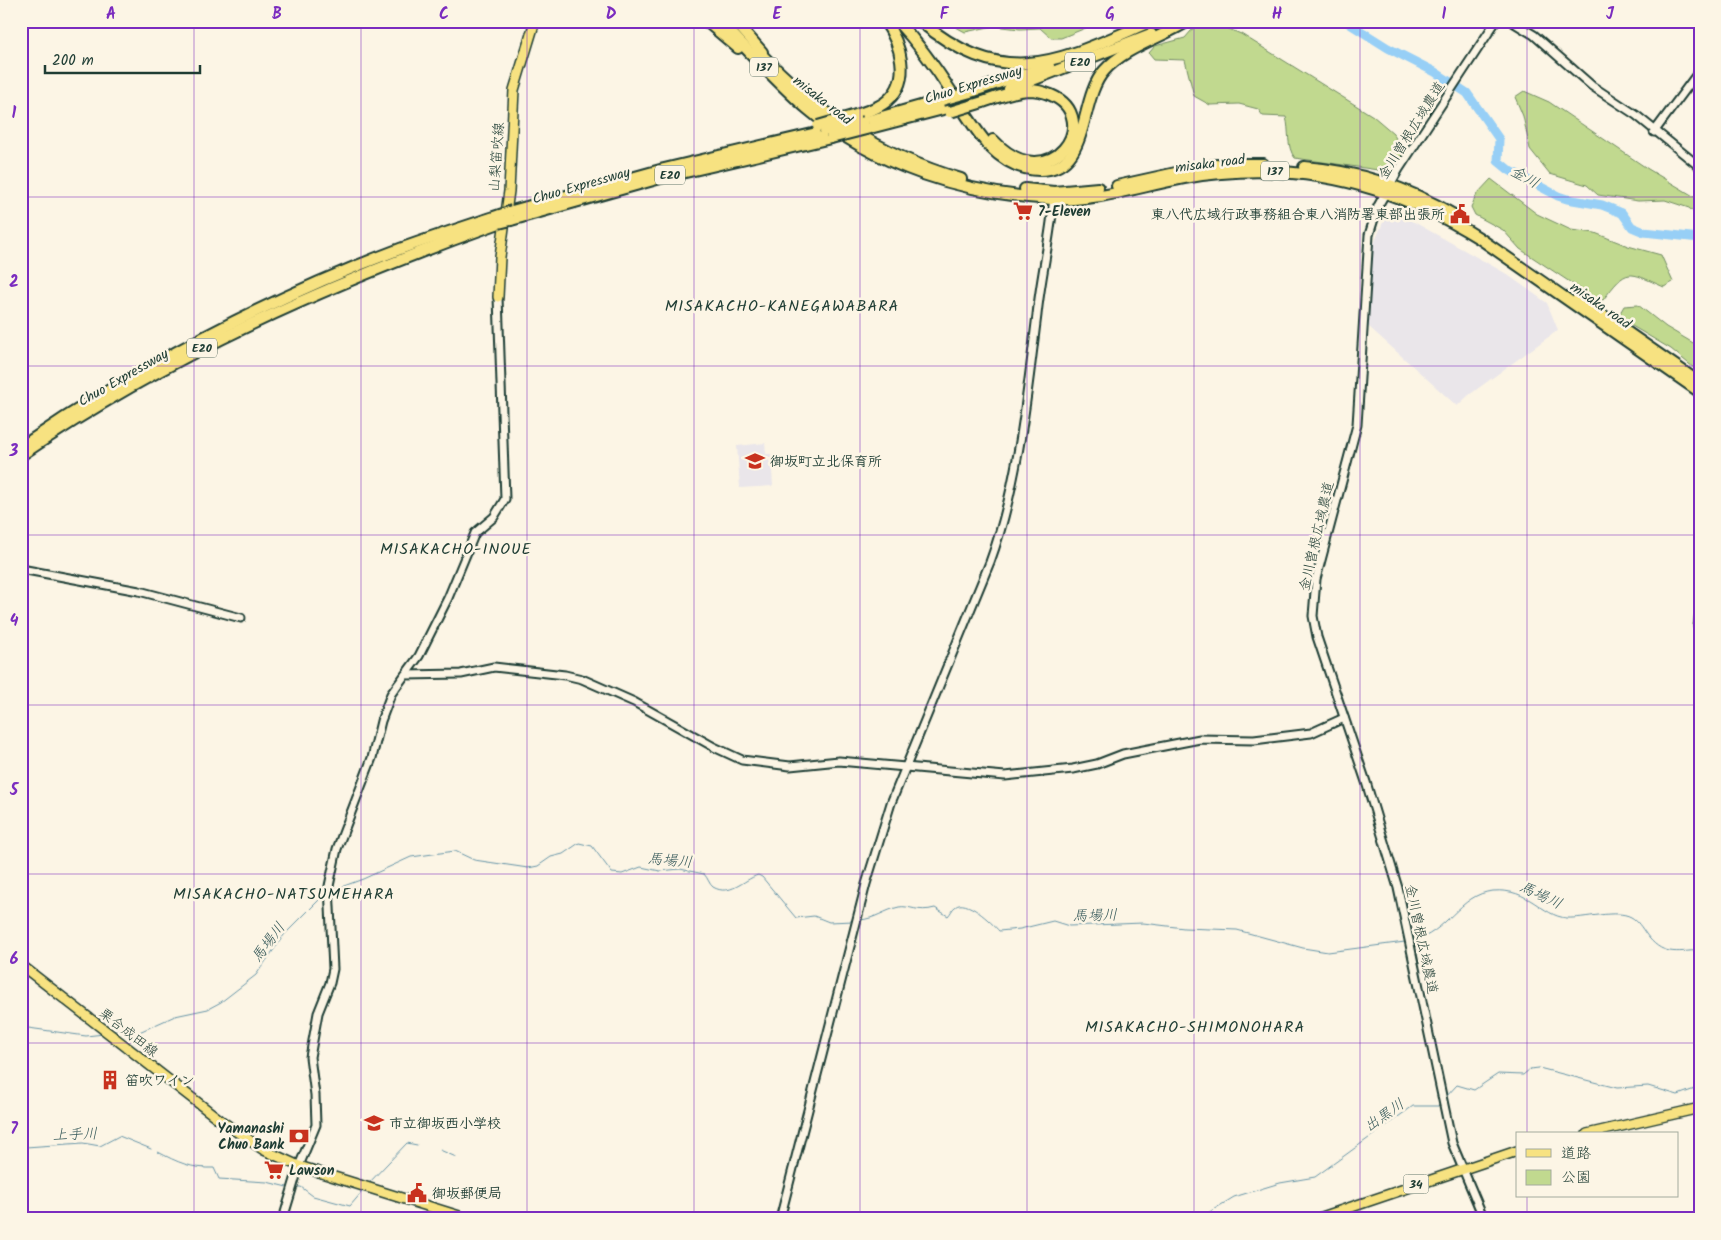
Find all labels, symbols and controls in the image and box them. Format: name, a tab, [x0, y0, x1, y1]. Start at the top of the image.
text: A	[106, 2, 116, 27]
text: B	[272, 2, 282, 27]
text: C	[439, 2, 449, 27]
text: D	[606, 2, 617, 27]
text: E	[773, 2, 783, 27]
text: F	[940, 2, 950, 27]
text: G	[1105, 2, 1115, 27]
text: H	[1272, 2, 1282, 27]
text: I	[1442, 2, 1447, 27]
text: J	[1606, 2, 1615, 27]
scale bar	[45, 42, 200, 74]
text: 200 m	[52, 49, 94, 73]
road number: E20	[1065, 52, 1095, 72]
road number: 137	[750, 58, 778, 76]
street label: Chuo Expressway	[922, 60, 1025, 110]
street label: misaka road	[788, 70, 858, 132]
street label: 金川曽根広域農道	[1373, 77, 1451, 184]
text: 1	[12, 101, 17, 126]
street label: 山梨笛吹線	[484, 121, 510, 193]
street label: misaka road	[1174, 149, 1247, 179]
water label: 金川	[1506, 160, 1543, 196]
street label: Chuo Expressway	[530, 161, 633, 210]
road number: 137	[1261, 162, 1289, 180]
road number: E20	[655, 166, 685, 184]
supermarket icon: 7-Eleven	[1012, 200, 1034, 222]
place label: 7-Eleven	[1038, 201, 1091, 223]
public building icon: 東八代広域行政事務組合東八消防署東部出張所	[1449, 203, 1471, 225]
place label: 東八代広域行政事務組合東八消防署東部出張所	[1151, 204, 1445, 226]
text: 2	[9, 270, 19, 295]
street label: misaka road	[1565, 277, 1636, 336]
district label: MISAKACHO-KANEGAWABARA	[665, 294, 899, 319]
road number: E20	[187, 338, 217, 358]
street label: Chuo Expressway	[74, 343, 173, 413]
text: 3	[9, 439, 19, 464]
school or university icon: 御坂町立北保育所	[744, 450, 766, 472]
place label: 御坂町立北保育所	[770, 451, 882, 473]
street label: 金川曽根広域農道	[1294, 479, 1340, 593]
district label: MISAKACHO-INOUE	[380, 537, 532, 562]
text: 4	[10, 609, 19, 634]
text: 5	[9, 778, 20, 803]
water label: 馬場川	[646, 847, 693, 875]
water label: 馬場川	[1515, 876, 1566, 916]
district label: MISAKACHO-NATSUMEHARA	[173, 882, 395, 907]
street label: 金川曽根広域農道	[1399, 882, 1443, 996]
water label: 馬場川	[1072, 904, 1118, 928]
water label: 馬場川	[246, 917, 292, 968]
text: 6	[10, 947, 19, 972]
street label: 栗合成田線	[94, 1003, 163, 1063]
district label: MISAKACHO-SHIMONOHARA	[1085, 1015, 1305, 1040]
building icon: 笛吹ワイン	[99, 1069, 121, 1091]
place label: 笛吹ワイン	[125, 1070, 195, 1092]
water label: 出黒川	[1359, 1093, 1410, 1139]
school or university icon: 市立御坂西小学校	[363, 1112, 385, 1134]
place label: 市立御坂西小学校	[389, 1113, 501, 1135]
text: 7	[10, 1117, 18, 1142]
place label: Yamanashi Chuo Bank	[217, 1118, 285, 1156]
water label: 上手川	[52, 1122, 98, 1148]
bank icon: Yamanashi Chuo Bank	[288, 1125, 310, 1147]
legend	[1516, 1132, 1678, 1198]
text: 道路	[1561, 1142, 1591, 1166]
supermarket icon: Lawson	[263, 1159, 285, 1181]
place label: Lawson	[289, 1160, 335, 1182]
text: 公園	[1561, 1166, 1591, 1190]
road number: 34	[1404, 1174, 1428, 1194]
public building icon: 御坂郵便局	[406, 1182, 428, 1204]
place label: 御坂郵便局	[432, 1183, 502, 1205]

